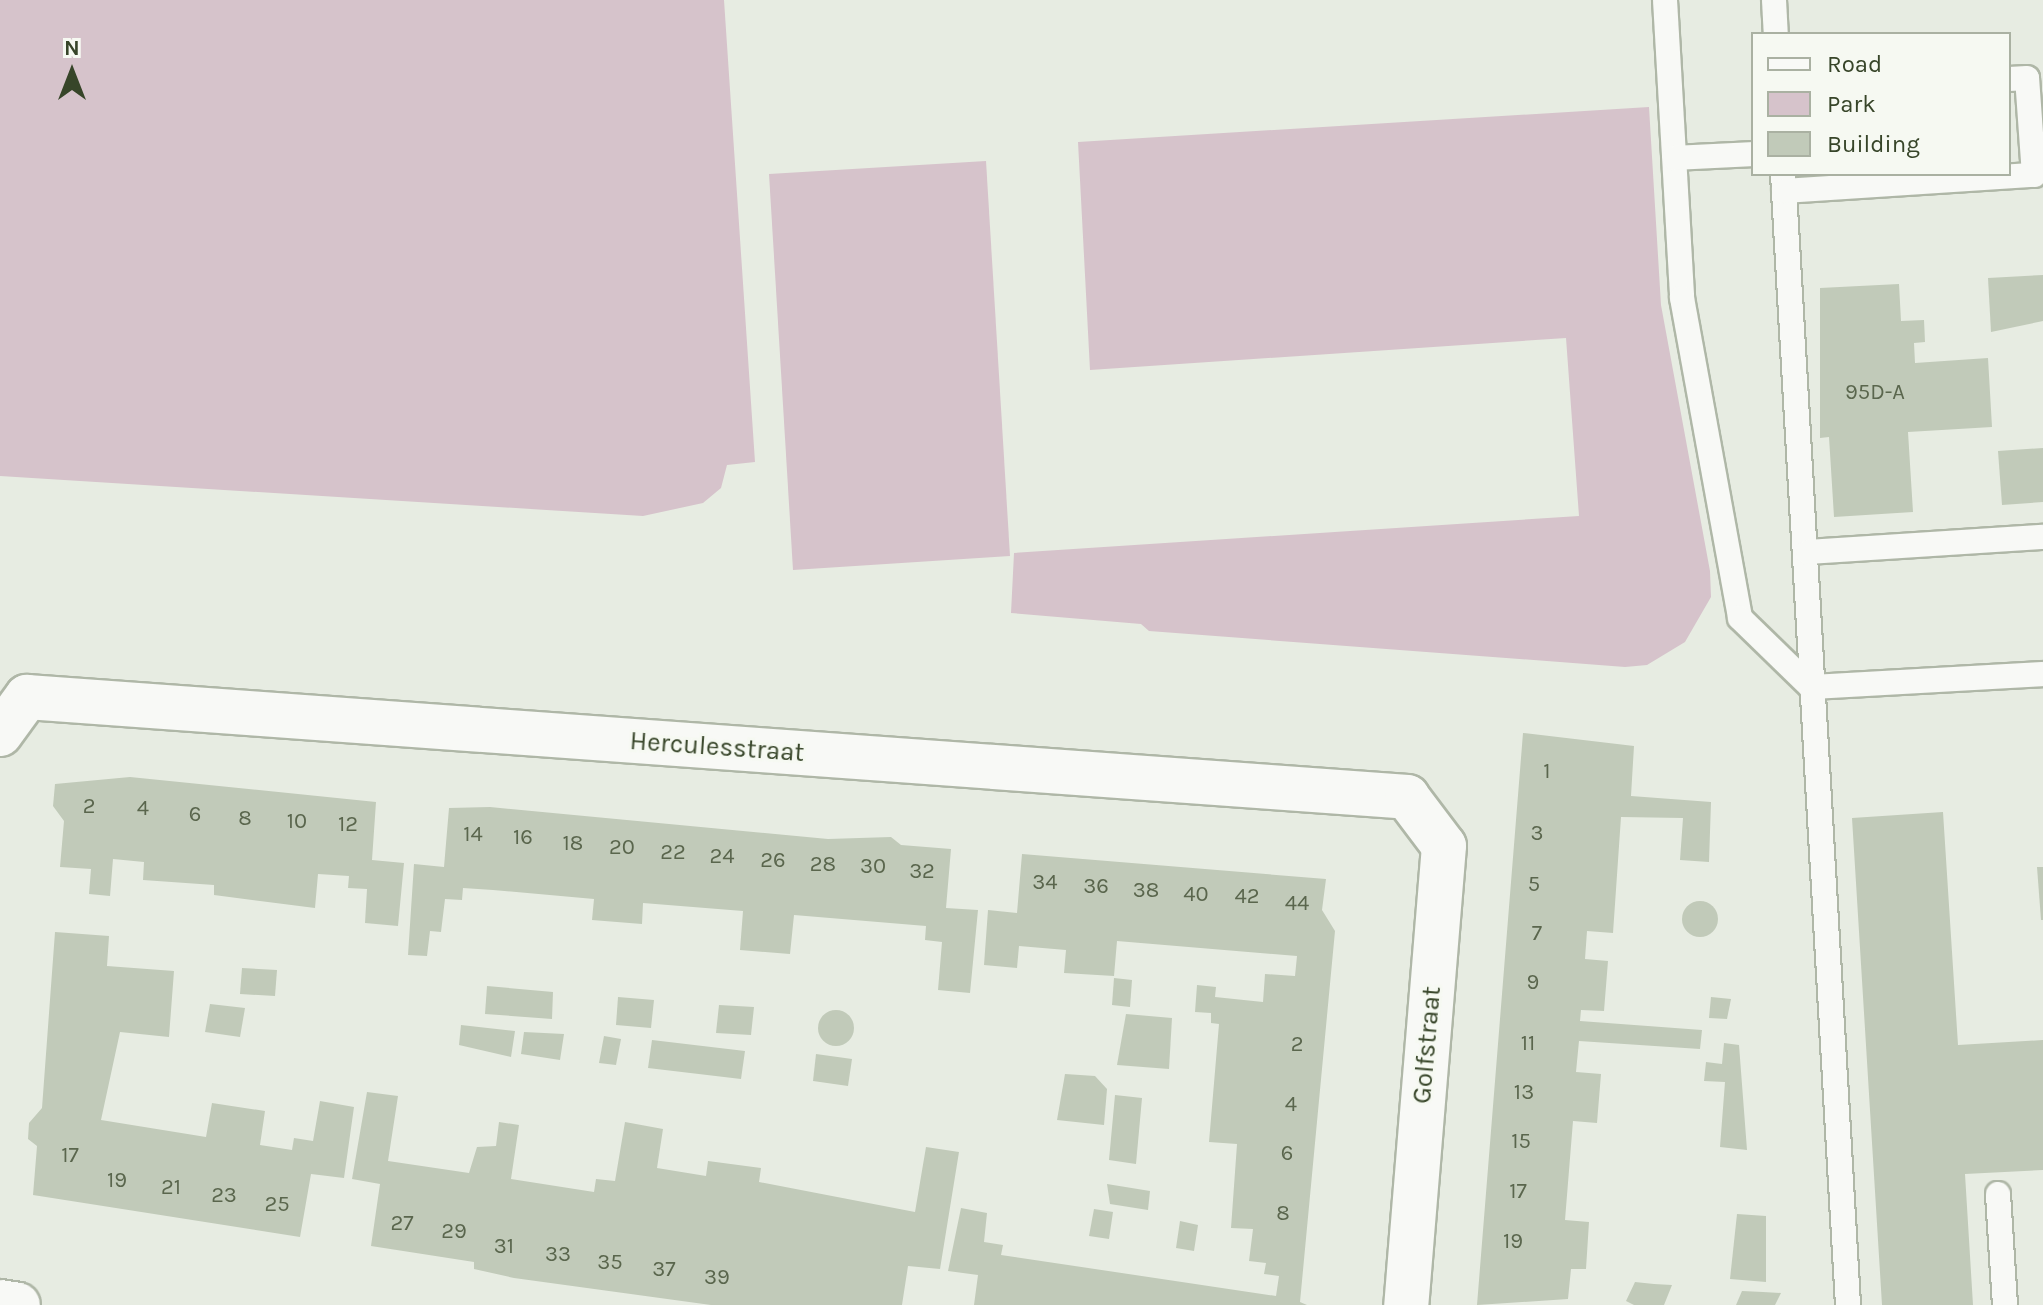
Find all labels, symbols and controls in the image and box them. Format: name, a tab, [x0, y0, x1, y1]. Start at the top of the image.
north arrow	[32, 32, 112, 112]
legend	[1751, 32, 2011, 176]
text: N	[64, 35, 80, 61]
text: Road	[1827, 50, 1882, 78]
text: Park	[1827, 90, 1876, 118]
text: Building	[1827, 130, 1920, 158]
house number: 95D-A	[1845, 380, 1905, 406]
street label: Herculesstraat	[629, 725, 805, 769]
house number: 1	[1543, 759, 1551, 785]
house number: 2	[83, 794, 95, 820]
house number: 4	[137, 796, 149, 822]
house number: 6	[189, 802, 201, 828]
house number: 8	[238, 806, 252, 832]
house number: 10	[287, 809, 307, 835]
house number: 12	[338, 812, 358, 838]
house number: 3	[1531, 821, 1543, 847]
house number: 14	[463, 822, 483, 848]
house number: 16	[513, 825, 533, 851]
house number: 18	[563, 831, 583, 857]
house number: 20	[609, 835, 635, 861]
house number: 22	[660, 840, 686, 866]
house number: 24	[709, 844, 735, 870]
house number: 26	[760, 848, 786, 874]
house number: 28	[810, 852, 836, 878]
house number: 30	[860, 854, 886, 880]
house number: 32	[909, 859, 935, 885]
house number: 34	[1032, 870, 1058, 896]
house number: 5	[1528, 872, 1540, 898]
house number: 36	[1083, 874, 1109, 900]
house number: 38	[1133, 878, 1159, 904]
house number: 40	[1183, 882, 1209, 908]
house number: 42	[1234, 884, 1260, 910]
house number: 44	[1285, 891, 1309, 917]
house number: 7	[1532, 921, 1542, 947]
house number: 9	[1527, 970, 1539, 996]
street label: Golfstraat	[1406, 985, 1448, 1105]
house number: 11	[1521, 1031, 1535, 1057]
house number: 2	[1291, 1032, 1303, 1058]
house number: 13	[1514, 1080, 1534, 1106]
house number: 4	[1285, 1092, 1297, 1118]
house number: 15	[1511, 1129, 1531, 1155]
house number: 6	[1281, 1141, 1293, 1167]
house number: 17	[61, 1143, 79, 1169]
house number: 19	[107, 1168, 127, 1194]
house number: 21	[161, 1175, 181, 1201]
house number: 17	[1509, 1179, 1527, 1205]
house number: 23	[211, 1183, 237, 1209]
house number: 25	[264, 1192, 290, 1218]
house number: 8	[1276, 1201, 1290, 1227]
house number: 27	[390, 1211, 414, 1237]
house number: 29	[441, 1219, 467, 1245]
house number: 19	[1503, 1229, 1523, 1255]
house number: 31	[494, 1234, 514, 1260]
house number: 33	[545, 1242, 571, 1268]
house number: 35	[597, 1250, 623, 1276]
house number: 37	[652, 1257, 676, 1283]
house number: 39	[704, 1265, 730, 1291]

